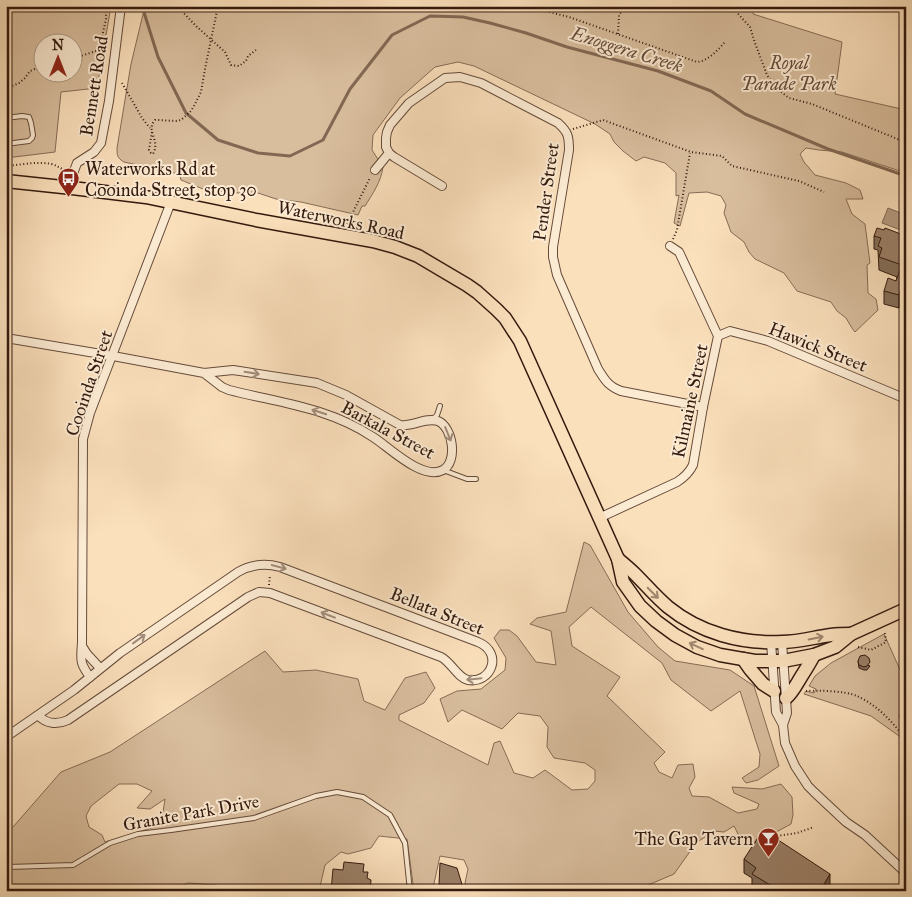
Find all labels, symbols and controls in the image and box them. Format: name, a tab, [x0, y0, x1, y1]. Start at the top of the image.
water label: Enoggera Creek	[567, 21, 686, 78]
north arrow	[32, 32, 82, 82]
street label: Bennett Road	[75, 34, 113, 138]
text: N	[52, 37, 64, 54]
park label: Royal Parade Park	[742, 52, 836, 95]
street label: Pender Street	[528, 141, 564, 243]
place label: Waterworks Rd at Cooinda Street, stop 30	[85, 158, 257, 201]
bus stop icon: Waterworks Rd at Cooinda Street, stop 30	[57, 167, 81, 198]
street label: Waterworks Road	[276, 196, 406, 244]
street label: Hawick Street	[766, 317, 871, 377]
street label: Cooinda Street	[61, 327, 118, 439]
street label: Kilmaine Street	[667, 341, 713, 460]
one-way arrow	[244, 368, 260, 378]
street label: Barkala Street	[337, 396, 439, 464]
one-way arrow	[312, 407, 327, 416]
one-way arrow	[444, 426, 453, 441]
one-way arrow	[271, 563, 287, 572]
street label: Bellata Street	[387, 582, 488, 640]
one-way arrow	[646, 587, 659, 599]
one-way arrow	[321, 610, 336, 620]
one-way arrow	[808, 633, 824, 642]
one-way arrow	[132, 634, 145, 645]
one-way arrow	[689, 641, 704, 650]
one-way arrow	[466, 674, 482, 683]
street label: Granite Park Drive	[121, 790, 261, 836]
bar icon: The Gap Tavern	[757, 827, 781, 858]
place label: The Gap Tavern	[635, 828, 753, 850]

